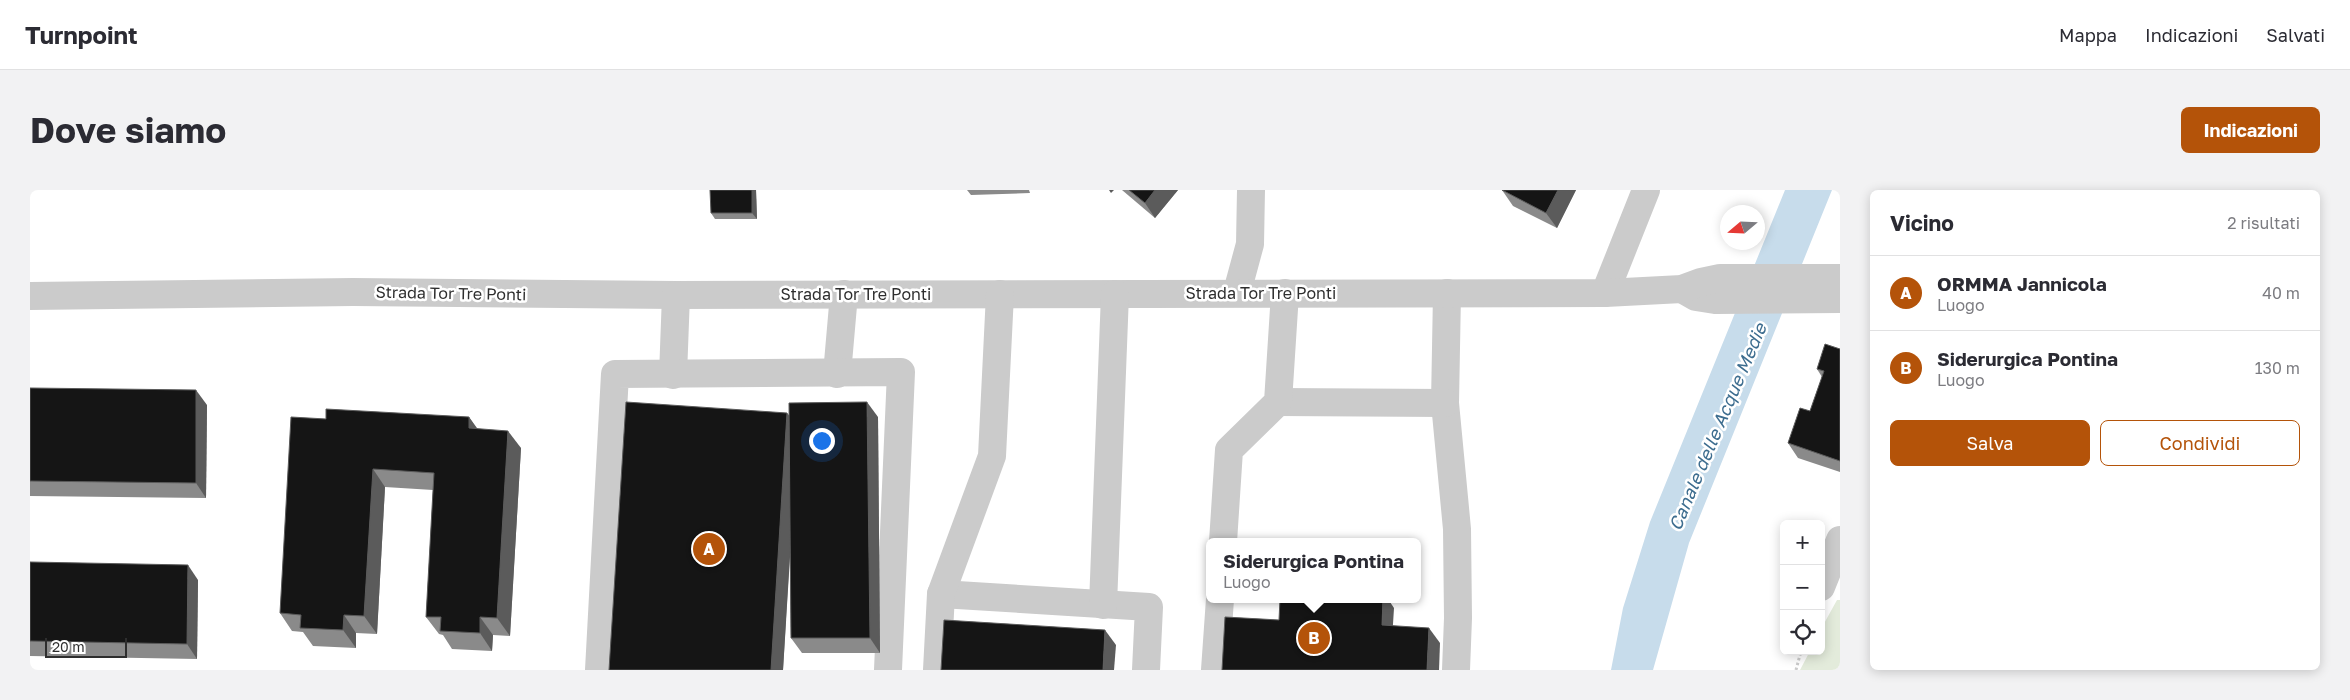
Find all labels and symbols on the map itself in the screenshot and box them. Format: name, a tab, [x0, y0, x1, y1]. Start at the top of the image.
north arrow	[1720, 205, 1765, 250]
street label: Strada Tor Tre Ponti	[375, 282, 527, 304]
street label: Strada Tor Tre Ponti	[1186, 283, 1336, 303]
street label: Strada Tor Tre Ponti	[781, 284, 931, 304]
water label: Canale delle Acque Medie	[1663, 318, 1771, 533]
your location	[809, 428, 835, 454]
pin: A	[693, 530, 725, 568]
pin: B	[1298, 619, 1330, 657]
scale bar	[45, 635, 128, 658]

